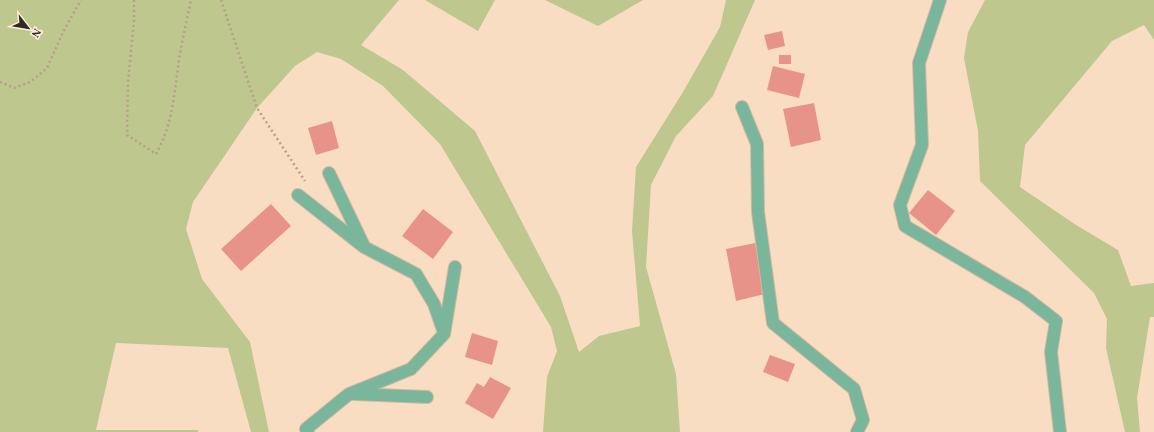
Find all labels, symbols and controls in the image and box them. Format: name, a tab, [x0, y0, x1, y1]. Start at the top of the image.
north arrow	[8, 8, 48, 48]
text: N	[29, 27, 44, 40]

